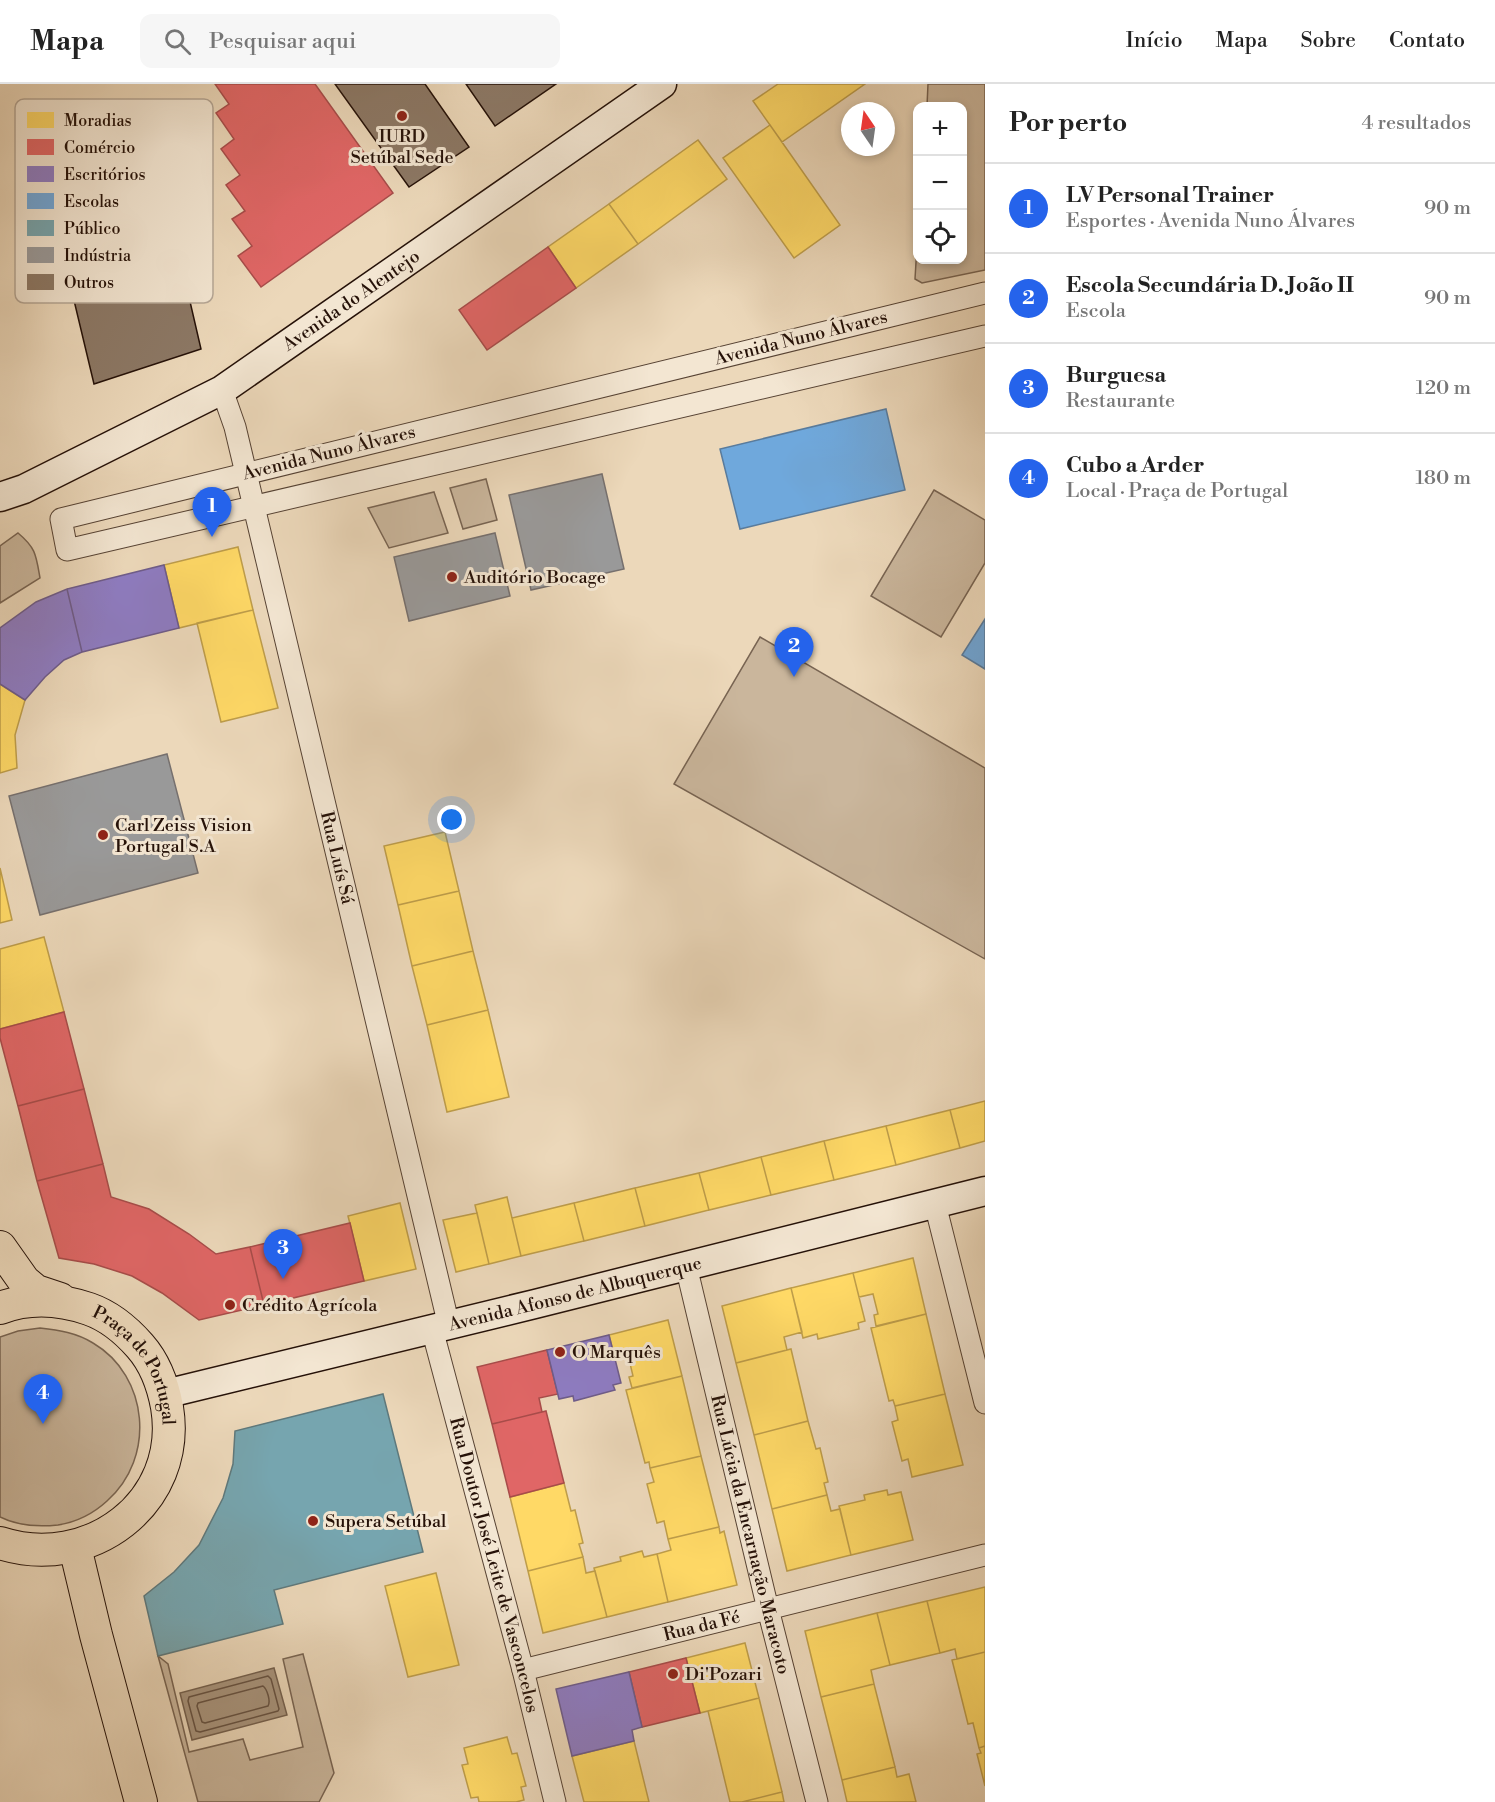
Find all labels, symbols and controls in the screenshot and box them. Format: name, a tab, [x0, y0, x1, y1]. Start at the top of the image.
search box	[140, 14, 560, 68]
text: Mapa	[30, 24, 104, 59]
icon: search	[161, 25, 194, 58]
text: Pesquisar aqui	[209, 28, 356, 55]
text: Início	[1126, 28, 1183, 54]
text: Mapa	[1216, 28, 1268, 54]
text: Sobre	[1301, 28, 1356, 54]
text: Contato	[1389, 28, 1465, 54]
legend	[15, 99, 213, 303]
north arrow	[841, 102, 895, 156]
map controls	[913, 102, 967, 264]
button: +	[913, 102, 967, 156]
text: Por perto	[1009, 107, 1127, 139]
marker: IURD Setúbal Sede	[395, 109, 409, 123]
text: Moradias	[64, 111, 132, 131]
text: 4 resultados	[1361, 111, 1471, 136]
place label: IURD Setúbal Sede	[350, 125, 454, 169]
text: Comércio	[64, 138, 135, 158]
button: −	[913, 156, 967, 210]
text: Escritórios	[64, 165, 145, 185]
text: LV Personal Trainer	[1066, 182, 1274, 209]
text: Escolas	[64, 192, 119, 212]
text: 1	[1024, 196, 1033, 221]
text: 90 m	[1424, 196, 1471, 221]
text: Esportes · Avenida Nuno Álvares	[1066, 209, 1355, 234]
button: locate	[913, 210, 967, 264]
text: Público	[64, 219, 120, 239]
street label: Avenida do Alentejo	[277, 244, 424, 356]
text: Indústria	[64, 246, 132, 266]
text: Escola Secundária D. João II	[1066, 272, 1354, 299]
text: Outros	[64, 273, 114, 293]
text: 2	[1022, 286, 1035, 311]
text: 90 m	[1424, 286, 1471, 311]
text: Escola	[1066, 299, 1126, 324]
street label: Avenida Nuno Álvares	[711, 305, 890, 371]
text: Burguesa	[1066, 362, 1166, 389]
text: 3	[1022, 376, 1035, 401]
text: 120 m	[1416, 376, 1471, 401]
text: Restaurante	[1066, 389, 1175, 414]
street label: Avenida Nuno Álvares	[239, 420, 418, 486]
text: Cubo a Arder	[1066, 452, 1205, 479]
text: 4	[1022, 466, 1035, 491]
text: 180 m	[1416, 466, 1471, 491]
text: Local · Praça de Portugal	[1066, 479, 1288, 504]
pin: 1	[192, 488, 232, 537]
place label: Auditório Bocage	[463, 566, 606, 589]
marker: Auditório Bocage	[445, 570, 459, 584]
pin: 2	[774, 628, 814, 677]
your location	[437, 805, 466, 834]
street label: Rua Luís Sá	[315, 809, 360, 907]
place label: Carl Zeiss Vision Portugal S.A	[115, 814, 252, 858]
marker: Carl Zeiss Vision Portugal S.A	[96, 828, 110, 842]
pin: 3	[264, 1230, 302, 1279]
street label: Avenida Afonso de Albuquerque	[445, 1251, 704, 1336]
place label: Crédito Agrícola	[242, 1294, 378, 1317]
marker: Crédito Agrícola	[223, 1298, 237, 1312]
street label: Praça de Portugal	[89, 1300, 180, 1426]
place label: O Marquês	[572, 1341, 661, 1364]
marker: O Marquês	[553, 1345, 567, 1359]
pin: 4	[24, 1374, 63, 1424]
street label: Rua Lúcia da Encarnação Maracoto	[706, 1392, 796, 1677]
street label: Rua Doutor José Leite de Vasconcelos	[444, 1414, 544, 1715]
place label: Supera Setúbal	[325, 1510, 447, 1533]
marker: Supera Setúbal	[306, 1514, 320, 1528]
street label: Rua da Fé	[661, 1605, 742, 1646]
place label: Di'Pozari	[685, 1663, 762, 1686]
marker: Di'Pozari	[666, 1667, 680, 1681]

